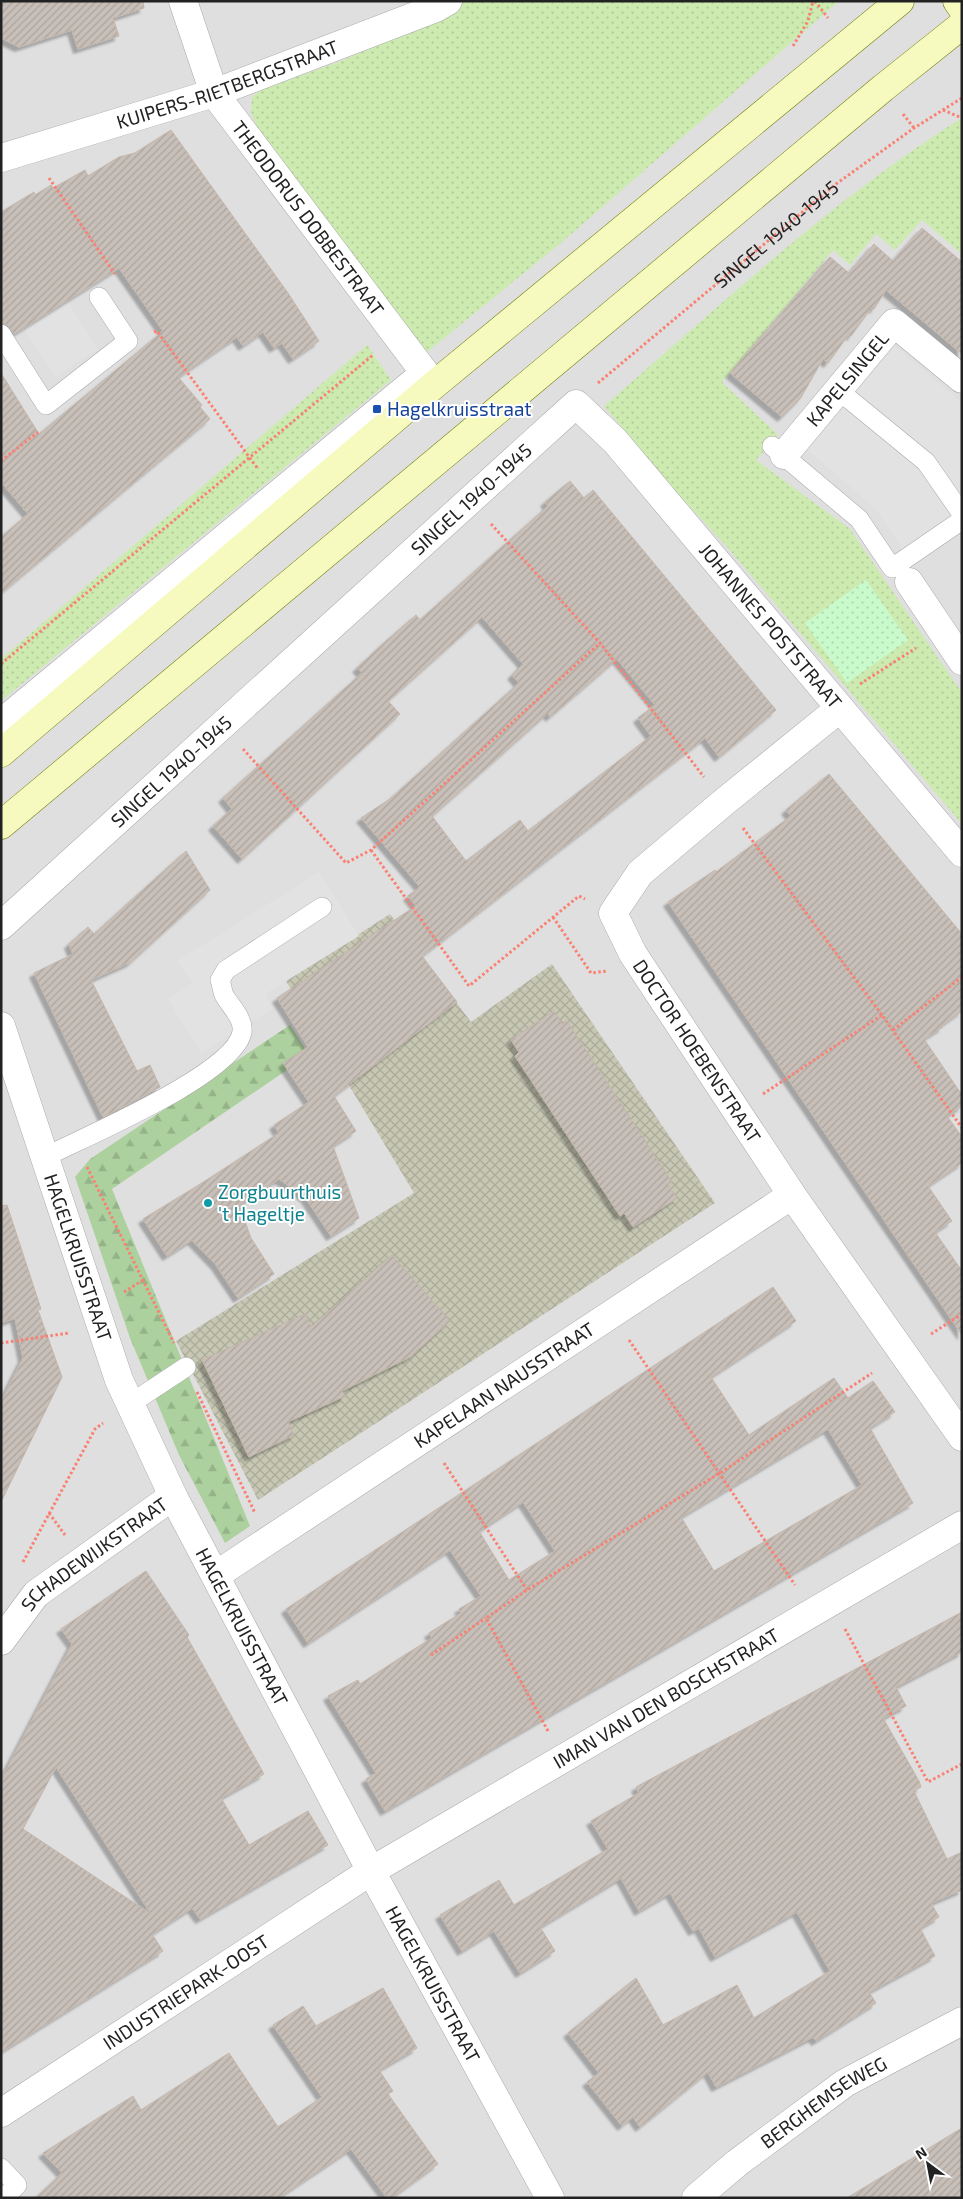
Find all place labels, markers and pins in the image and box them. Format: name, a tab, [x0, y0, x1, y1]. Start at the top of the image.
place label: Hagelkruisstraat	[387, 397, 532, 420]
marker: Hagelkruisstraat	[371, 403, 383, 415]
place label: Zorgbuurthuis 't Hageltje	[218, 1180, 341, 1225]
marker: Zorgbuurthuis 't Hageltje	[202, 1197, 214, 1209]

